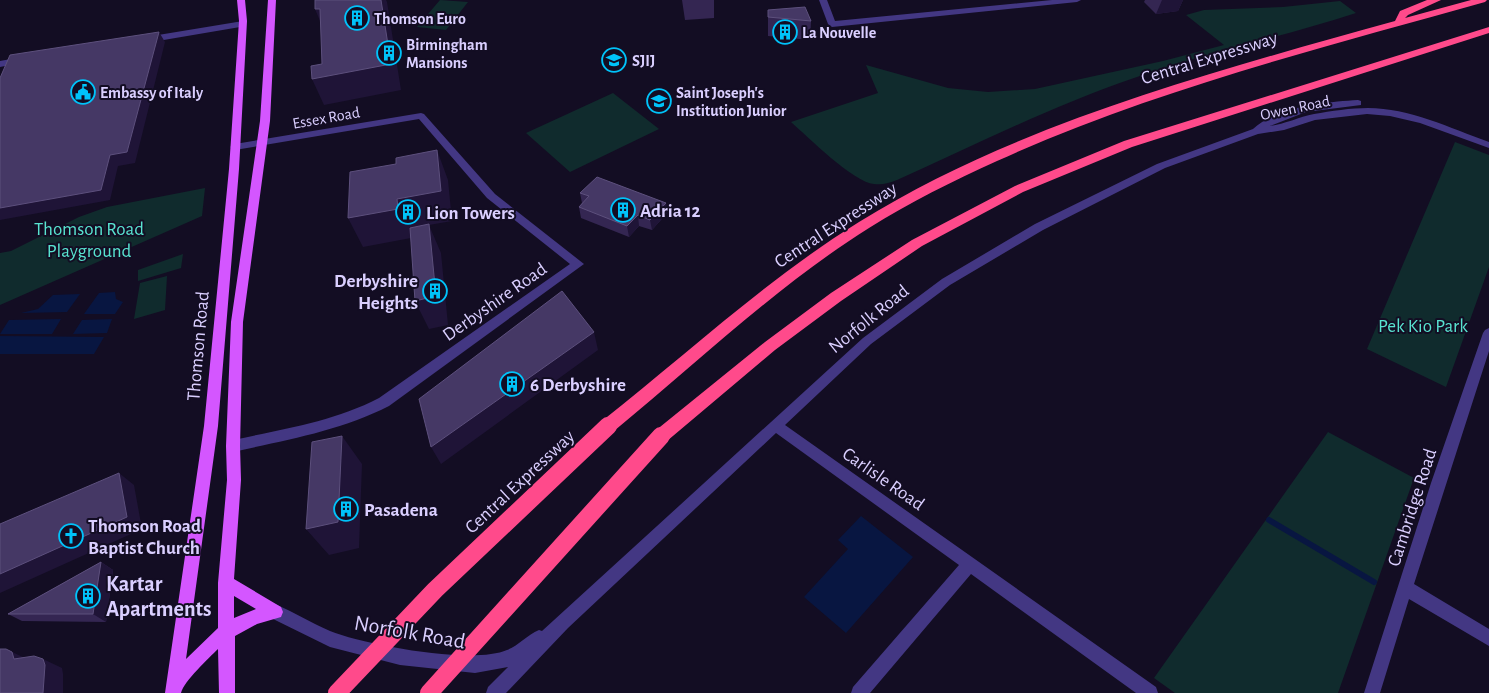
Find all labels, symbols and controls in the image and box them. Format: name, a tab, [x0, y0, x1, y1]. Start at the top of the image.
building icon: Thomson Euro	[344, 5, 370, 31]
place label: Thomson Euro	[374, 11, 466, 27]
building icon: La Nouvelle	[772, 19, 798, 45]
place label: La Nouvelle	[802, 25, 877, 41]
street label: Central Expressway	[1139, 29, 1280, 88]
place label: Birmingham Mansions	[406, 37, 488, 71]
building icon: Birmingham Mansions	[376, 40, 402, 66]
school or university icon: SJIJ	[601, 47, 627, 73]
place label: SJIJ	[632, 53, 655, 69]
public building icon: Embassy of Italy	[70, 79, 96, 105]
place label: Embassy of Italy	[100, 85, 204, 102]
place label: Saint Joseph's Institution Junior	[676, 85, 787, 119]
school or university icon: Saint Joseph's Institution Junior	[646, 88, 672, 114]
street label: Owen Road	[1259, 93, 1332, 123]
street label: Essex Road	[291, 104, 361, 132]
street label: Central Expressway	[771, 179, 900, 272]
building icon: Adria 12	[610, 197, 636, 223]
building icon: Lion Towers	[395, 199, 421, 225]
place label: Adria 12	[640, 202, 700, 221]
place label: Lion Towers	[426, 204, 515, 223]
park label: Thomson Road Playground	[34, 220, 144, 261]
street label: Derbyshire Road	[439, 259, 550, 345]
place label: Derbyshire Heights	[334, 272, 418, 313]
building icon: Derbyshire Heights	[422, 278, 448, 304]
street label: Norfolk Road	[825, 281, 913, 357]
street label: Thomson Road	[184, 290, 213, 402]
park label: Pek Kio Park	[1378, 317, 1468, 336]
building icon: 6 Derbyshire	[499, 371, 525, 397]
place label: 6 Derbyshire	[530, 376, 626, 395]
street label: Central Expressway	[462, 427, 578, 537]
street label: Carlisle Road	[839, 444, 928, 514]
street label: Cambridge Road	[1384, 446, 1440, 569]
building icon: Pasadena	[333, 496, 359, 522]
place label: Pasadena	[364, 501, 438, 520]
place label: Thomson Road Baptist Church	[88, 517, 201, 558]
church icon: Thomson Road Baptist Church	[58, 523, 84, 549]
place label: Kartar Apartments	[106, 573, 211, 620]
building icon: Kartar Apartments	[75, 583, 101, 609]
street label: Norfolk Road	[353, 611, 467, 653]

